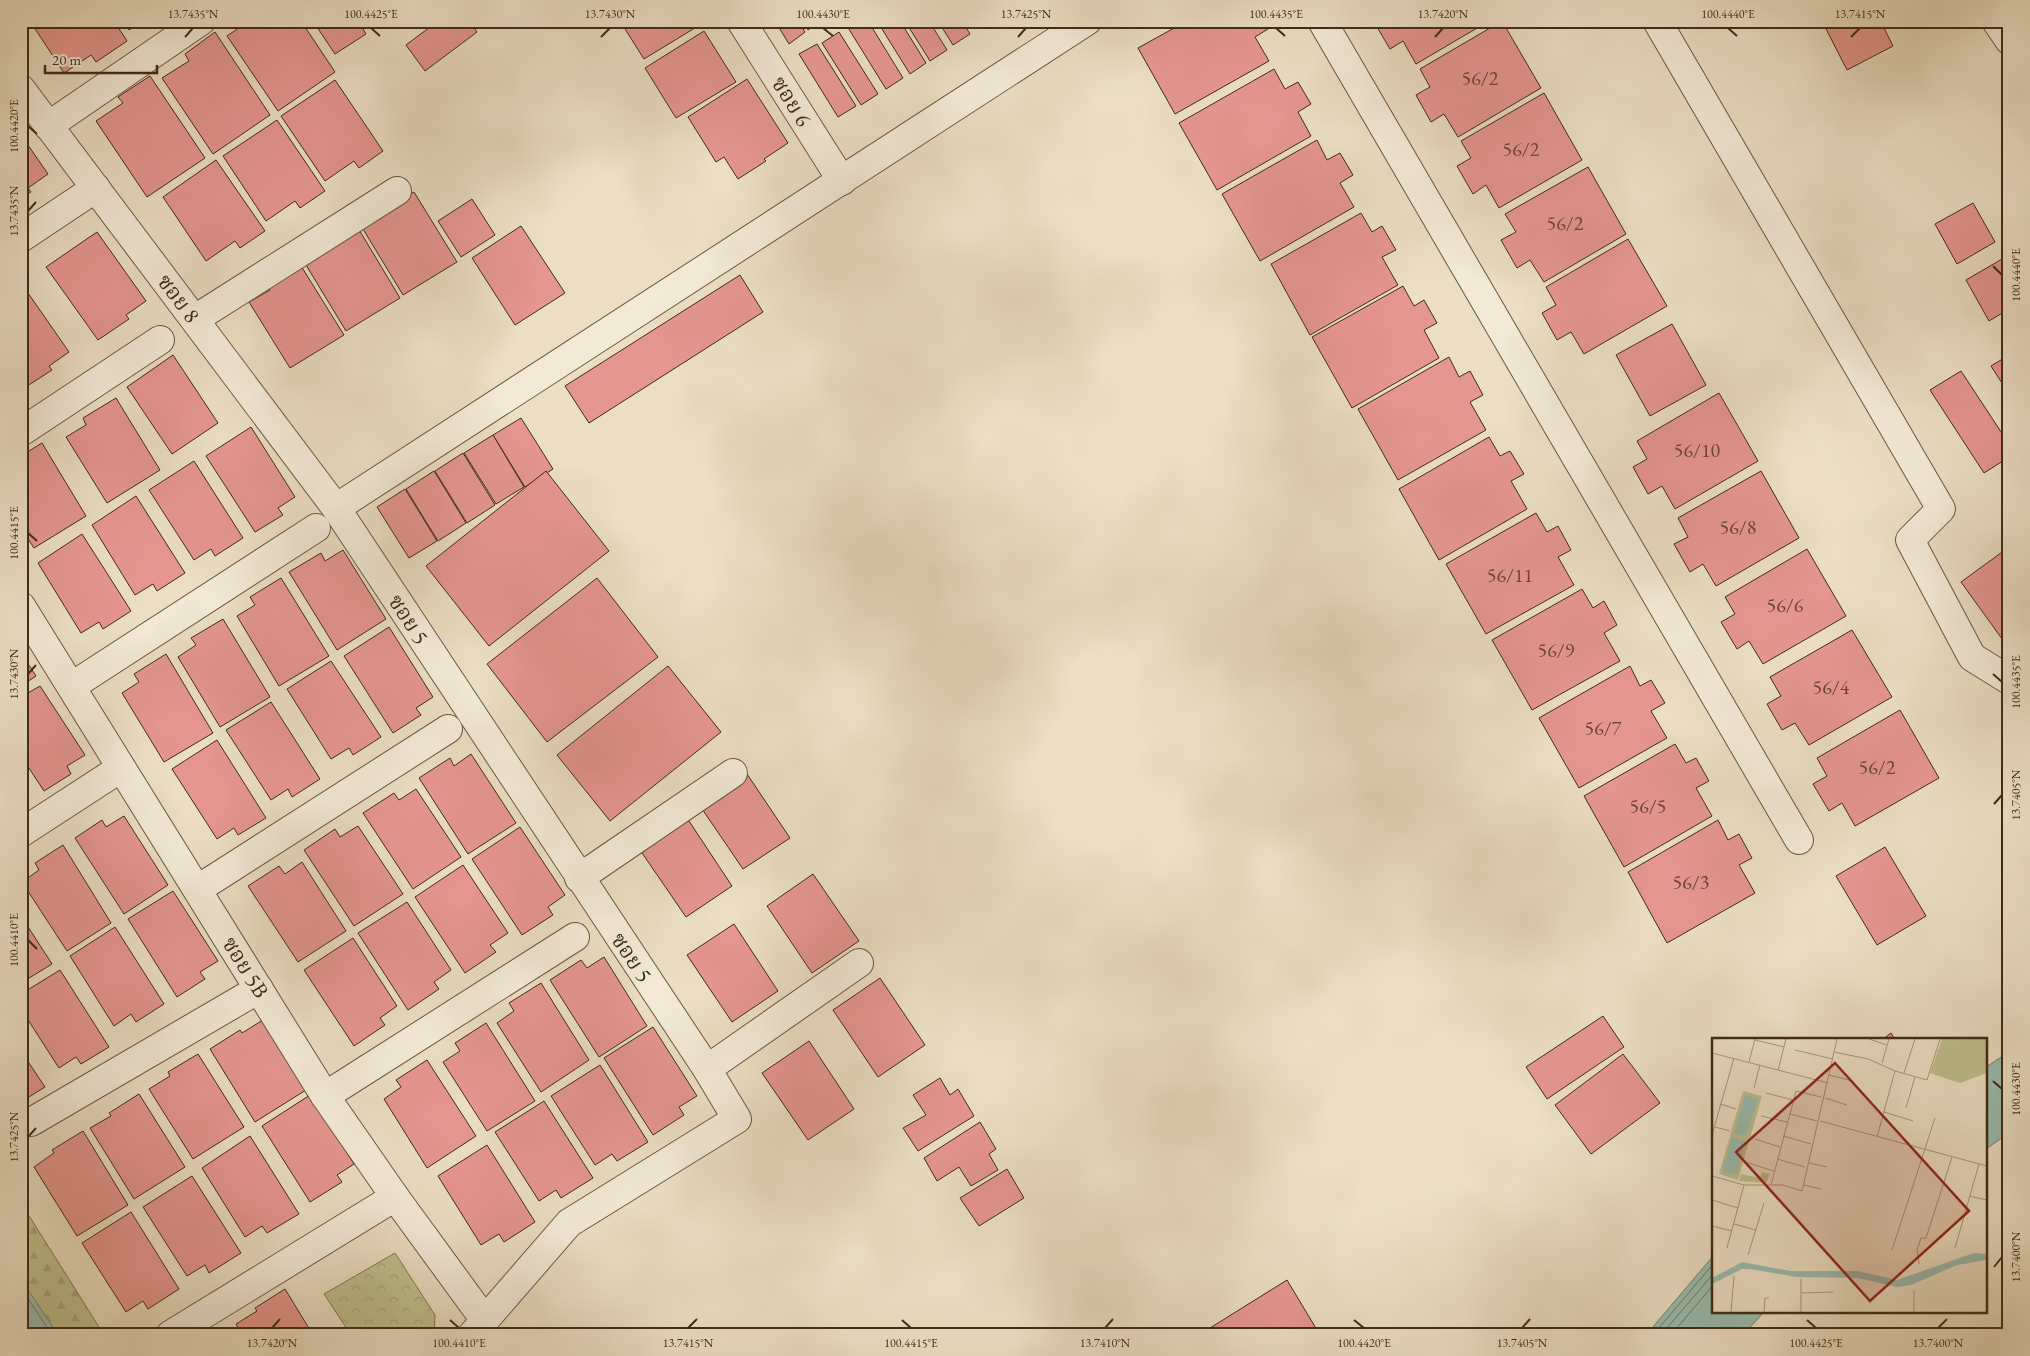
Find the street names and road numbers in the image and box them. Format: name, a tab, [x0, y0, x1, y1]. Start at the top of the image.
street label: ซอย 6	[765, 71, 818, 132]
street label: ซอย 8	[151, 268, 207, 329]
street label: ซอย 5	[382, 589, 436, 650]
street label: ซอย 5	[604, 927, 659, 988]
street label: ซอย 5B	[215, 931, 276, 1003]

